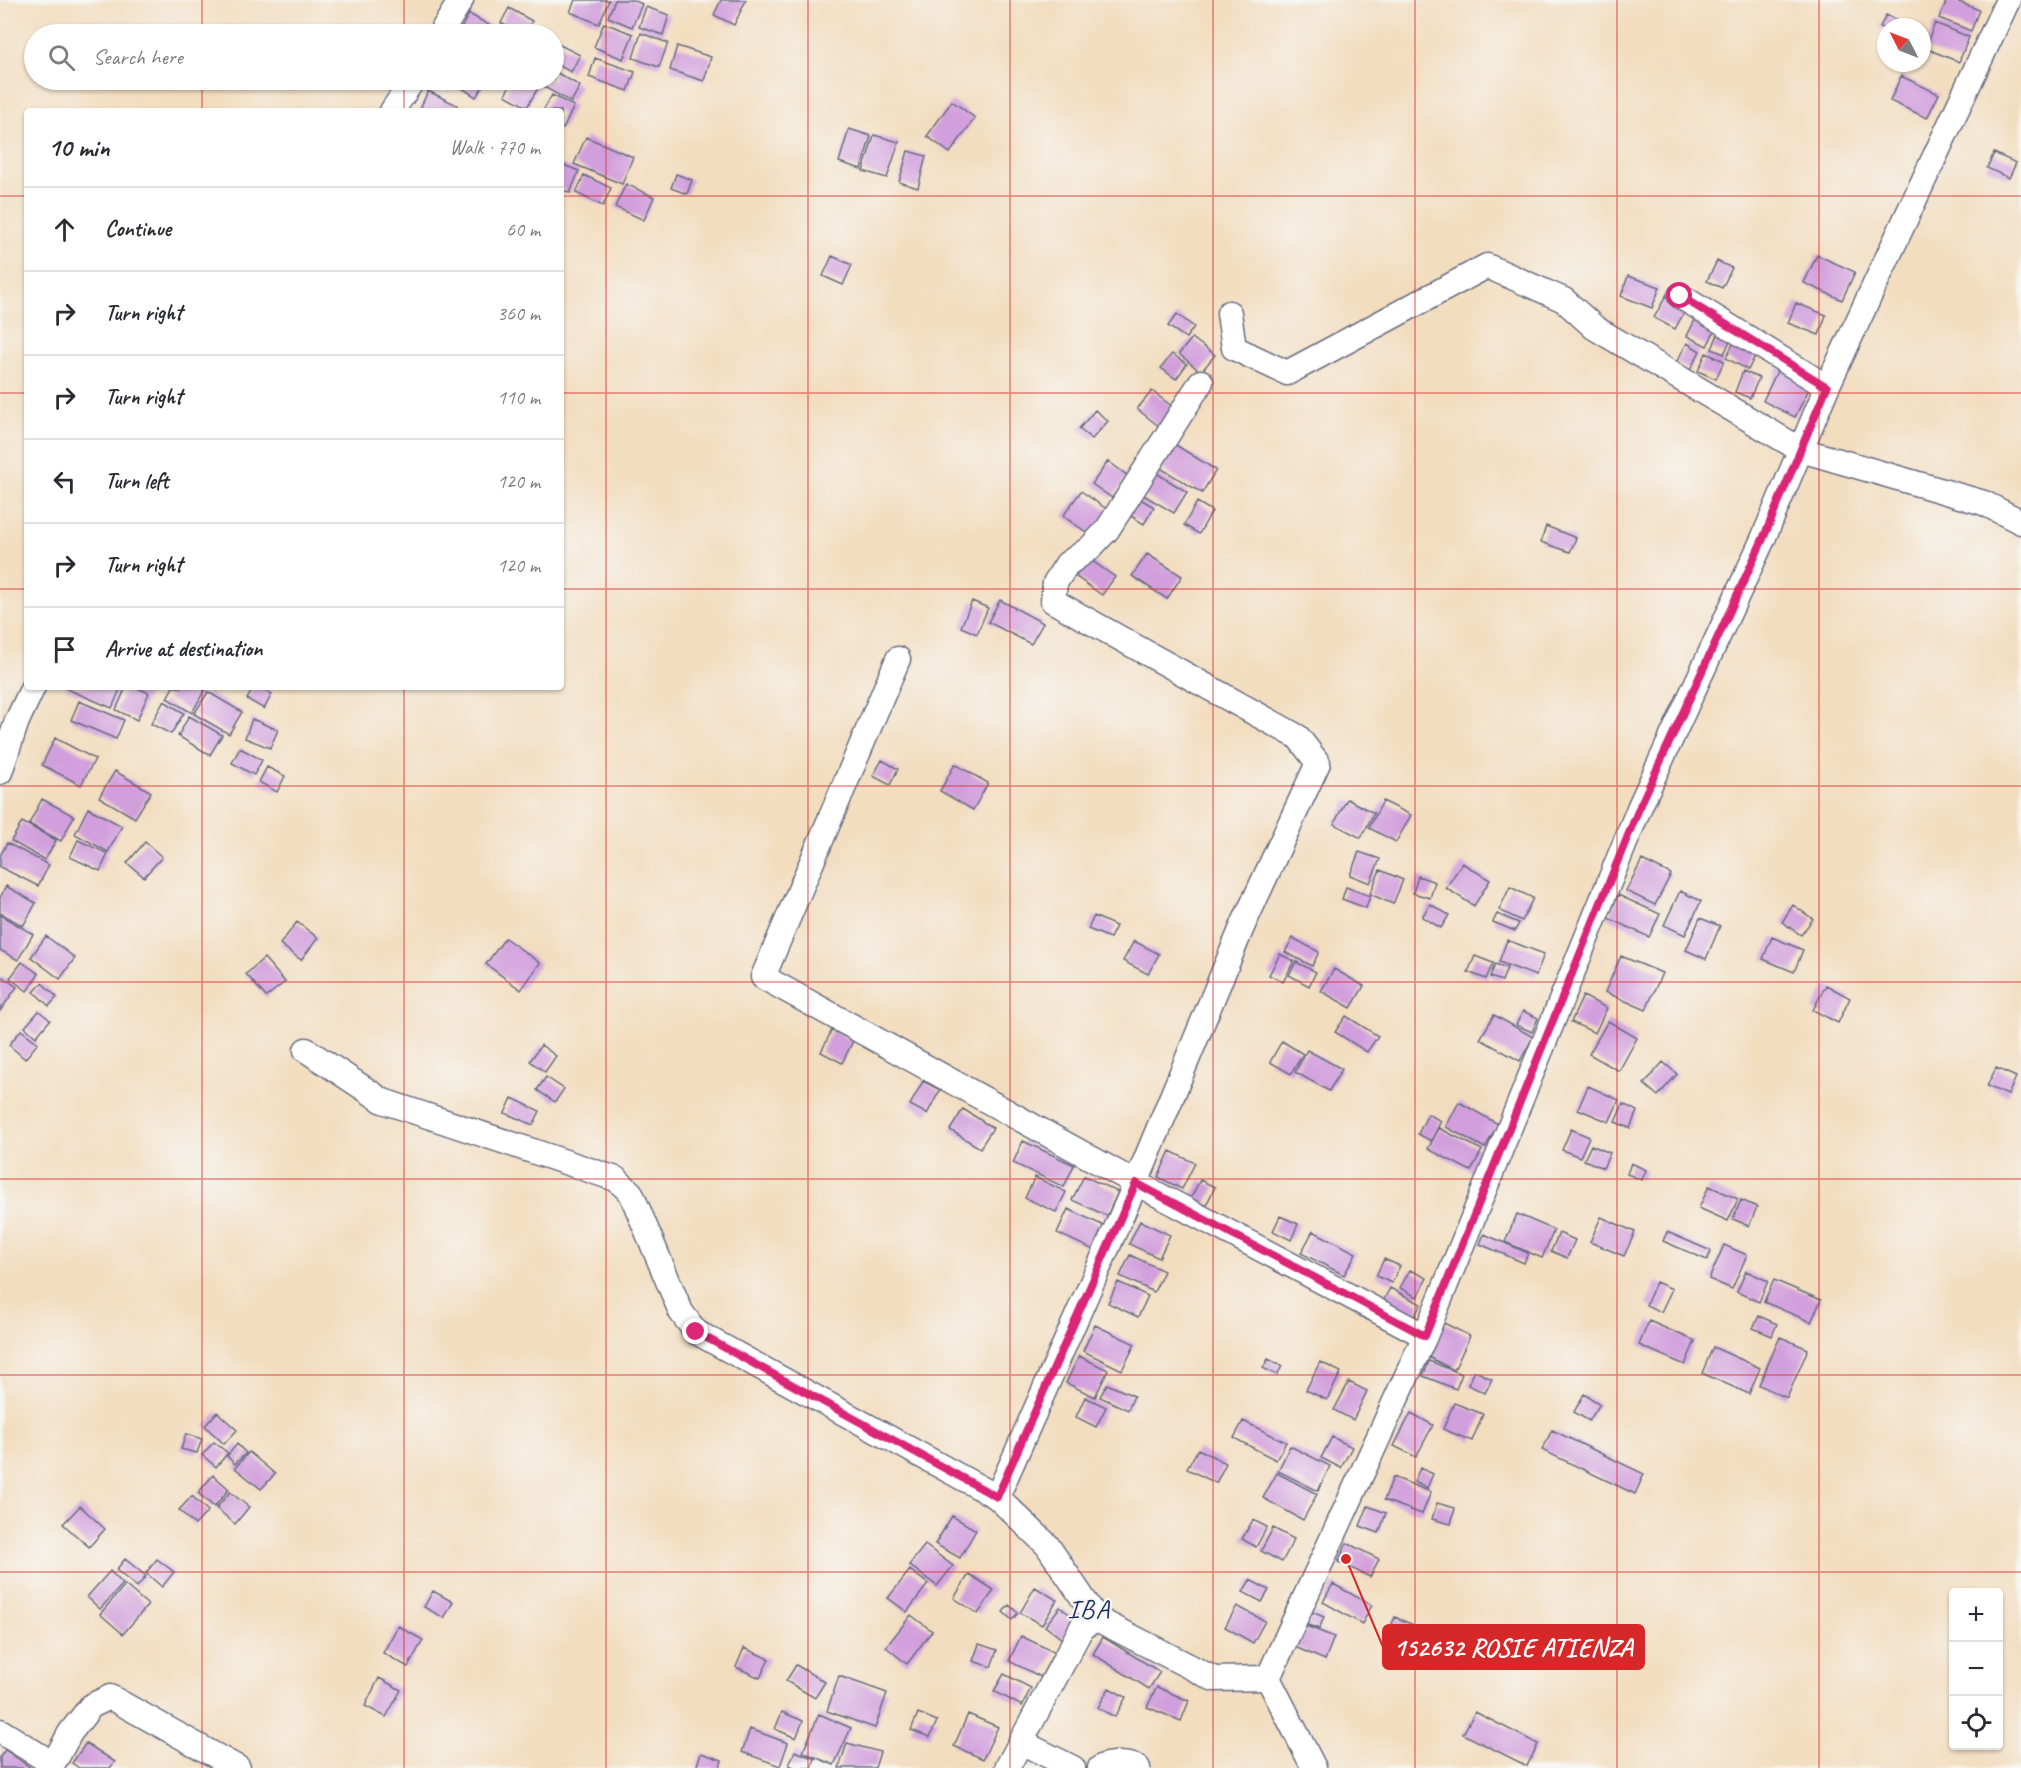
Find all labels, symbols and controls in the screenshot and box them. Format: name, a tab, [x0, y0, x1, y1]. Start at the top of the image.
north arrow	[1877, 18, 1931, 72]
search box	[24, 24, 564, 90]
icon: search	[45, 41, 78, 74]
text: Search here	[93, 43, 183, 71]
text: 10 min	[48, 131, 110, 164]
text: Walk · 770 m	[450, 135, 540, 160]
icon: ahead	[48, 213, 81, 246]
text: Continue	[105, 215, 171, 243]
text: 60 m	[506, 217, 540, 242]
route start	[1666, 282, 1692, 308]
icon: right	[48, 297, 81, 330]
text: Turn right	[105, 299, 182, 327]
text: 360 m	[497, 301, 540, 326]
icon: right	[48, 381, 81, 414]
text: Turn right	[105, 383, 182, 411]
text: 110 m	[497, 385, 540, 410]
icon: left	[48, 465, 81, 498]
text: Turn left	[105, 467, 169, 495]
text: 120 m	[497, 469, 540, 494]
icon: right	[48, 549, 81, 582]
text: Turn right	[105, 551, 182, 579]
text: 120 m	[497, 553, 540, 578]
icon: arrive	[48, 633, 81, 666]
text: Arrive at destination	[105, 635, 262, 663]
route end	[682, 1318, 708, 1344]
map controls	[1949, 1588, 2003, 1750]
button: +	[1949, 1588, 2003, 1642]
district label: IBA	[1068, 1592, 1110, 1626]
callout: 152632 ROSIE ATIENZA	[1383, 1625, 1644, 1669]
text: 152632 ROSIE ATIENZA	[1394, 1631, 1634, 1664]
button: −	[1949, 1642, 2003, 1696]
button: locate	[1949, 1696, 2003, 1750]

